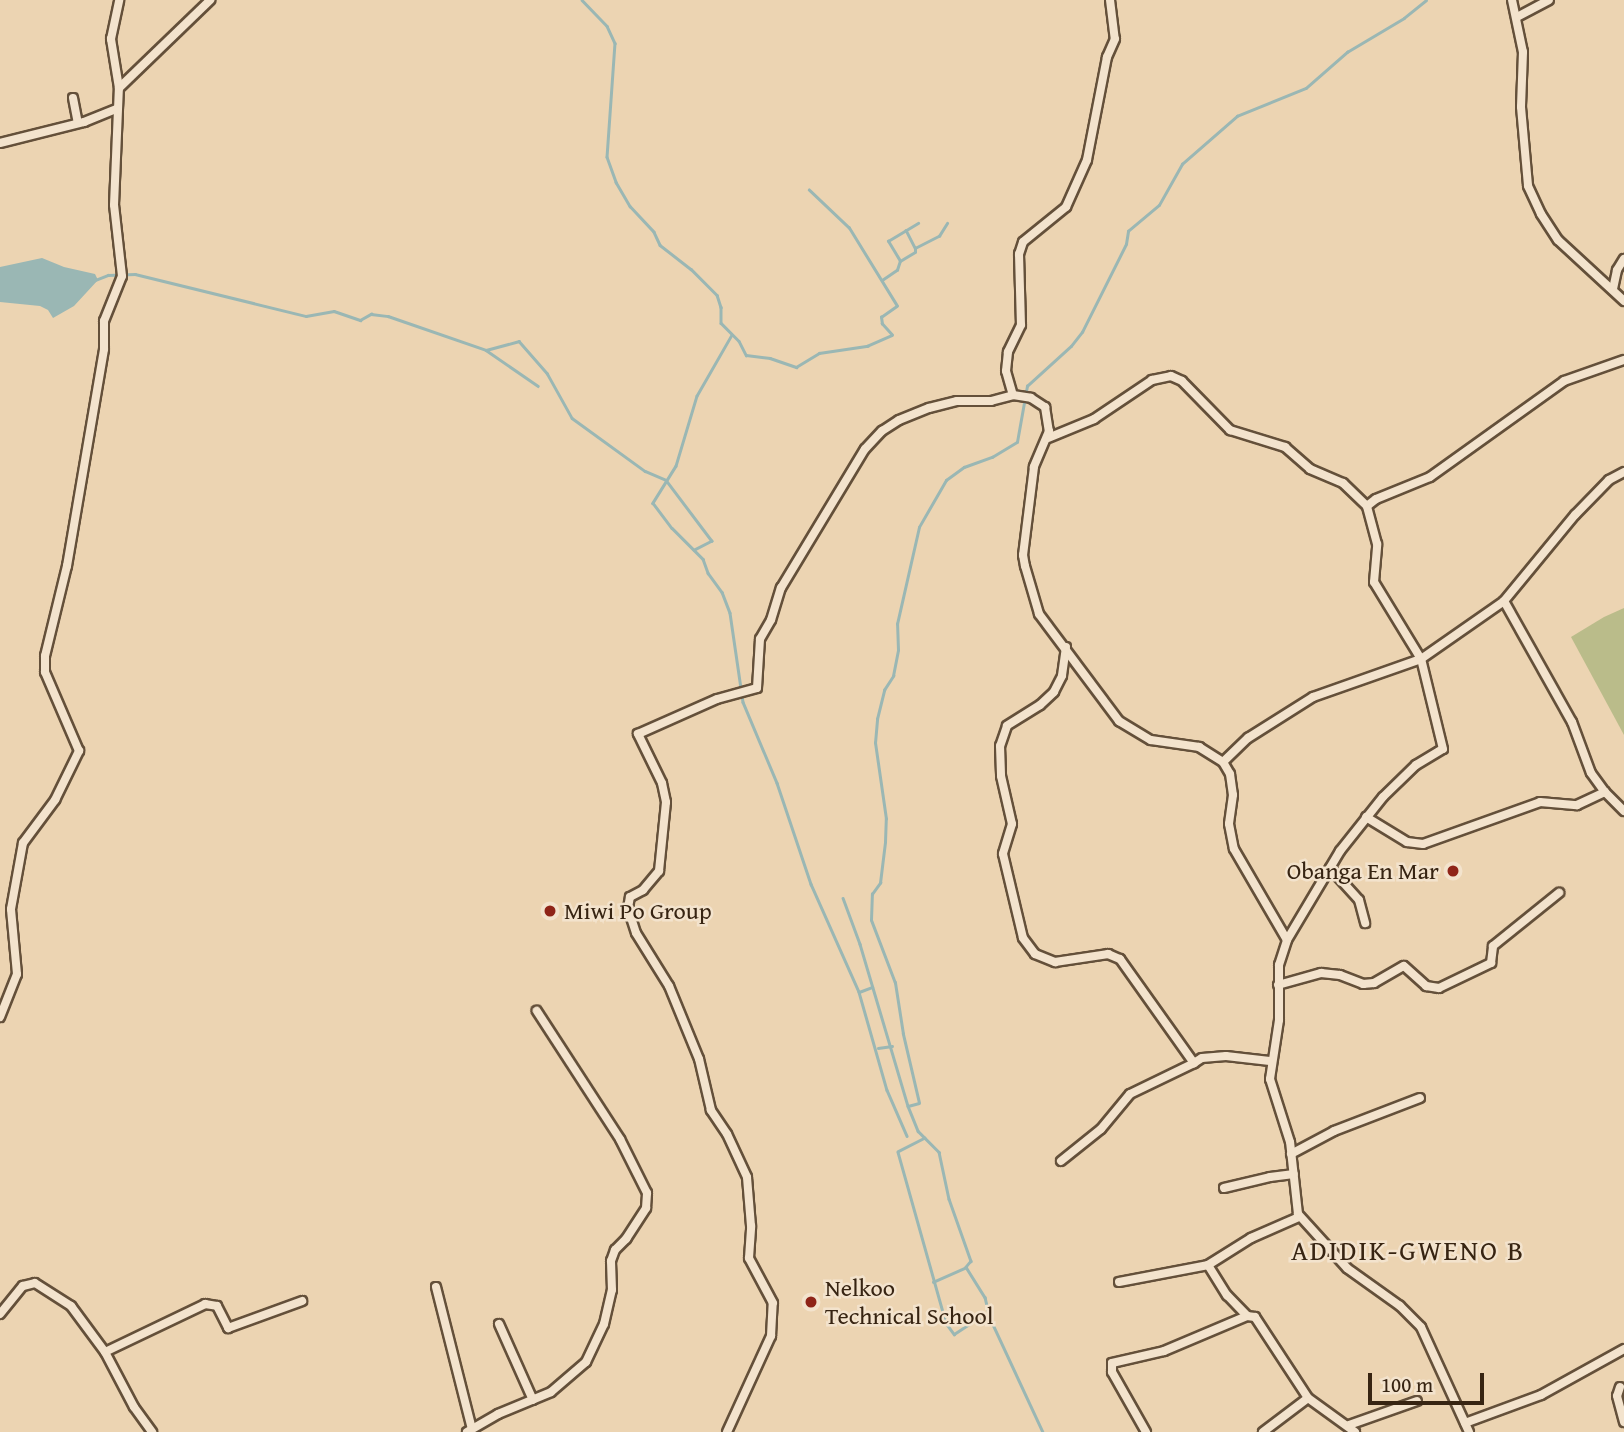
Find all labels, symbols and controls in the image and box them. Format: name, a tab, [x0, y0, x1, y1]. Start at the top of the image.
place label: Obanga En Mar	[1287, 857, 1439, 885]
marker: Obanga En Mar	[1445, 863, 1461, 879]
place label: Miwi Po Group	[564, 897, 712, 925]
marker: Miwi Po Group	[542, 903, 558, 919]
district label: ADIDIK-GWENO B	[1293, 1233, 1523, 1267]
place label: Nelkoo Technical School	[825, 1274, 993, 1330]
marker: Nelkoo Technical School	[803, 1294, 819, 1310]
scale bar	[1372, 1358, 1488, 1402]
text: 100 m	[1381, 1369, 1433, 1400]

